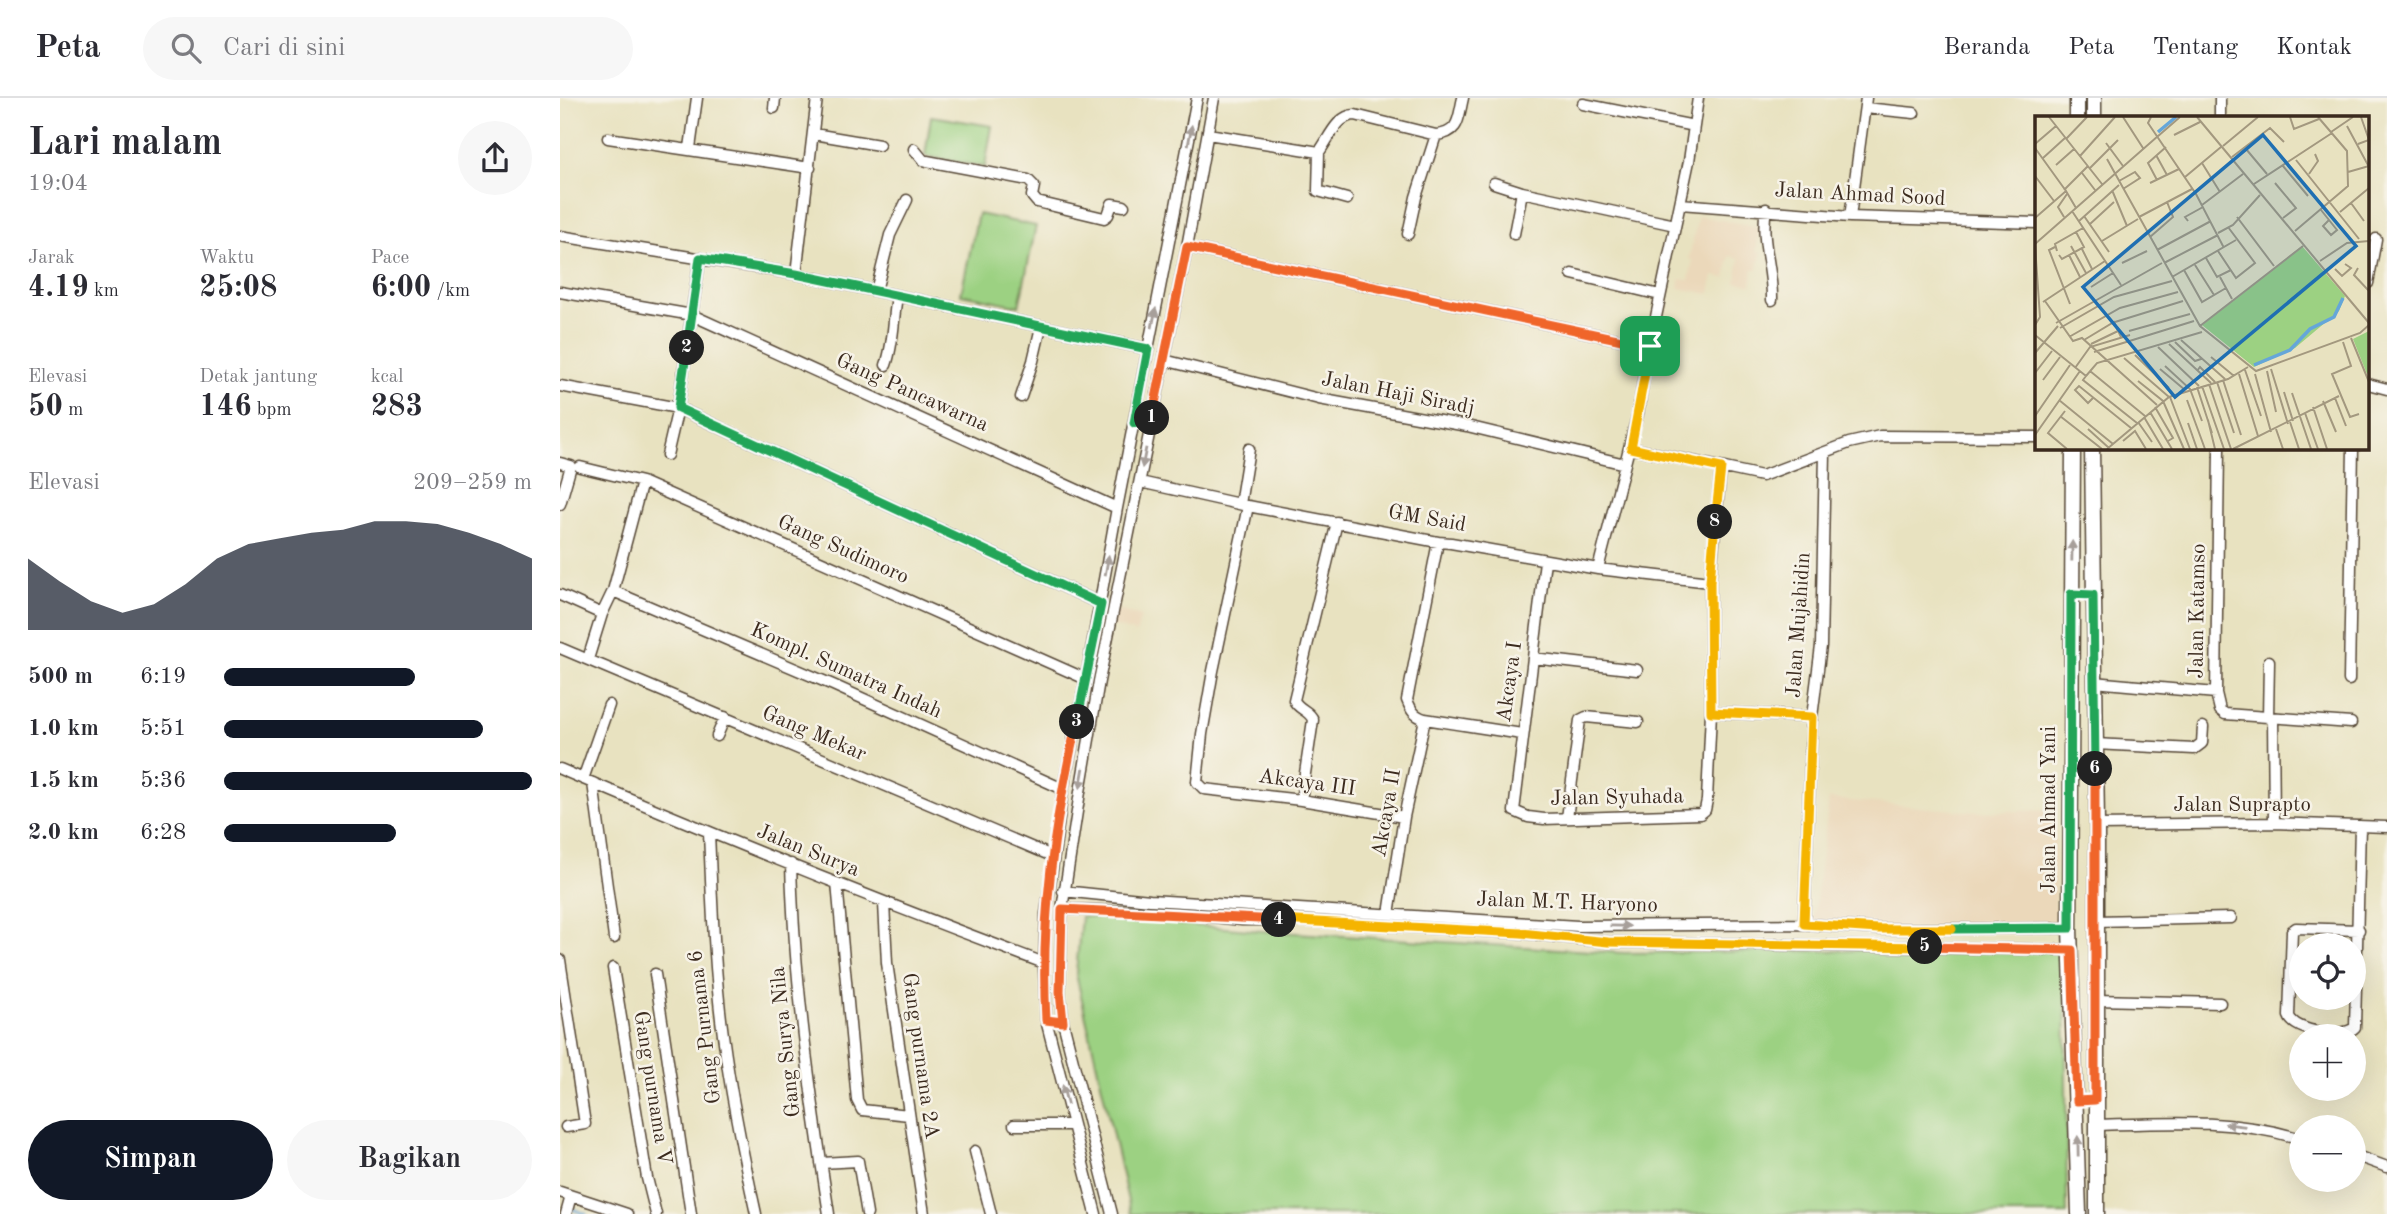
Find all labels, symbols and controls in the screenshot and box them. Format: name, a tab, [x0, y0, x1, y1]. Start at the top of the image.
search box	[143, 17, 633, 80]
icon: search	[167, 29, 205, 67]
text: Peta	[35, 32, 101, 65]
text: Cari di sini	[223, 35, 345, 61]
text: Beranda	[1944, 36, 2030, 60]
text: Peta	[2068, 36, 2115, 60]
text: Tentang	[2153, 36, 2238, 60]
text: Kontak	[2276, 36, 2352, 60]
inset map	[2035, 116, 2370, 450]
button: share	[458, 121, 532, 195]
one-way arrow	[1185, 124, 1196, 146]
text: Lari malam	[28, 125, 222, 163]
text: 19:04	[28, 172, 88, 195]
street label: Jalan Ahmad Sood	[1774, 180, 1946, 210]
text: Jarak	[28, 249, 75, 268]
text: Waktu	[199, 249, 254, 268]
text: Pace	[371, 249, 409, 268]
text: 4.19	[28, 273, 89, 303]
text: 25:08	[199, 273, 277, 303]
text: 6:00	[371, 273, 431, 303]
text: km	[89, 282, 119, 301]
text: /km	[431, 282, 470, 301]
one-way arrow	[1149, 307, 1160, 329]
pin	[1620, 316, 1680, 376]
icon: arrive	[1631, 327, 1669, 365]
pin: 2	[670, 330, 704, 366]
text: 2	[681, 338, 692, 357]
street label: Gang Pancawarna	[833, 350, 991, 436]
text: Elevasi	[28, 368, 87, 387]
text: Detak jantung	[199, 368, 317, 387]
text: kcal	[371, 368, 403, 387]
street label: Jalan Haji Siradj	[1320, 369, 1476, 419]
text: 50	[28, 392, 63, 422]
text: 146	[199, 392, 252, 422]
text: 283	[371, 392, 423, 422]
pin: 1	[1134, 400, 1170, 436]
text: m	[63, 401, 83, 420]
text: bpm	[252, 401, 292, 420]
text: 1	[1146, 408, 1157, 427]
one-way arrow	[1139, 447, 1150, 469]
text: Elevasi	[28, 471, 100, 494]
text: 209–259 m	[413, 471, 532, 494]
street label: GM Said	[1386, 502, 1468, 536]
pin: 8	[1698, 504, 1732, 540]
street label: Gang Sudimoro	[774, 512, 912, 588]
text: 8	[1709, 512, 1720, 531]
one-way arrow	[2066, 540, 2077, 562]
street label: Jalan Katamso	[2186, 543, 2210, 679]
street label: Jalan Mujahidin	[1783, 551, 1815, 699]
one-way arrow	[1102, 554, 1113, 576]
street label: Kompl. Sumatra Indah	[747, 619, 945, 723]
street label: Akcaya I	[1494, 640, 1526, 724]
text: 500 m	[28, 665, 93, 688]
text: 6:19	[140, 665, 186, 688]
street label: Gang Mekar	[759, 703, 870, 766]
pin: 3	[1060, 704, 1094, 740]
text: 3	[1071, 712, 1082, 731]
text: 1.0 km	[28, 717, 99, 740]
text: 5:51	[140, 717, 186, 740]
street label: Jalan Ahmad Yani	[2039, 726, 2060, 894]
pin: 6	[2078, 752, 2112, 786]
text: 6	[2089, 759, 2100, 778]
street label: Akcaya III	[1257, 766, 1357, 800]
one-way arrow	[1076, 767, 1087, 789]
street label: Akcaya II	[1369, 767, 1405, 859]
text: 1.5 km	[28, 769, 99, 792]
text: 5:36	[140, 769, 186, 792]
street label: Jalan Syuhada	[1550, 786, 1684, 810]
street label: Jalan Suprapto	[2173, 795, 2311, 816]
text: 2.0 km	[28, 821, 99, 844]
text: 6:28	[140, 821, 186, 844]
street label: Jalan Surya	[754, 821, 862, 881]
street label: Jalan M.T. Haryono	[1476, 889, 1658, 917]
pin: 4	[1262, 902, 1296, 938]
text: 4	[1273, 910, 1284, 929]
one-way arrow	[1610, 920, 1632, 932]
pin: 5	[1908, 930, 1942, 964]
map controls	[2289, 933, 2366, 1192]
button: locate	[2289, 933, 2366, 1010]
text: 5	[1919, 937, 1930, 956]
street label: Gang Purnama 6	[685, 949, 725, 1105]
street label: Gang Surya Nila	[768, 966, 804, 1118]
street label: Gang purnama 2A	[898, 972, 942, 1140]
street label: Gang purnama V	[629, 1010, 675, 1166]
button: +	[2289, 1024, 2366, 1101]
one-way arrow	[1059, 1083, 1070, 1105]
button: −	[2289, 1115, 2366, 1192]
one-way arrow	[2223, 1119, 2245, 1130]
button: Simpan	[28, 1120, 273, 1200]
button: Bagikan	[287, 1120, 532, 1200]
one-way arrow	[2072, 1135, 2083, 1157]

